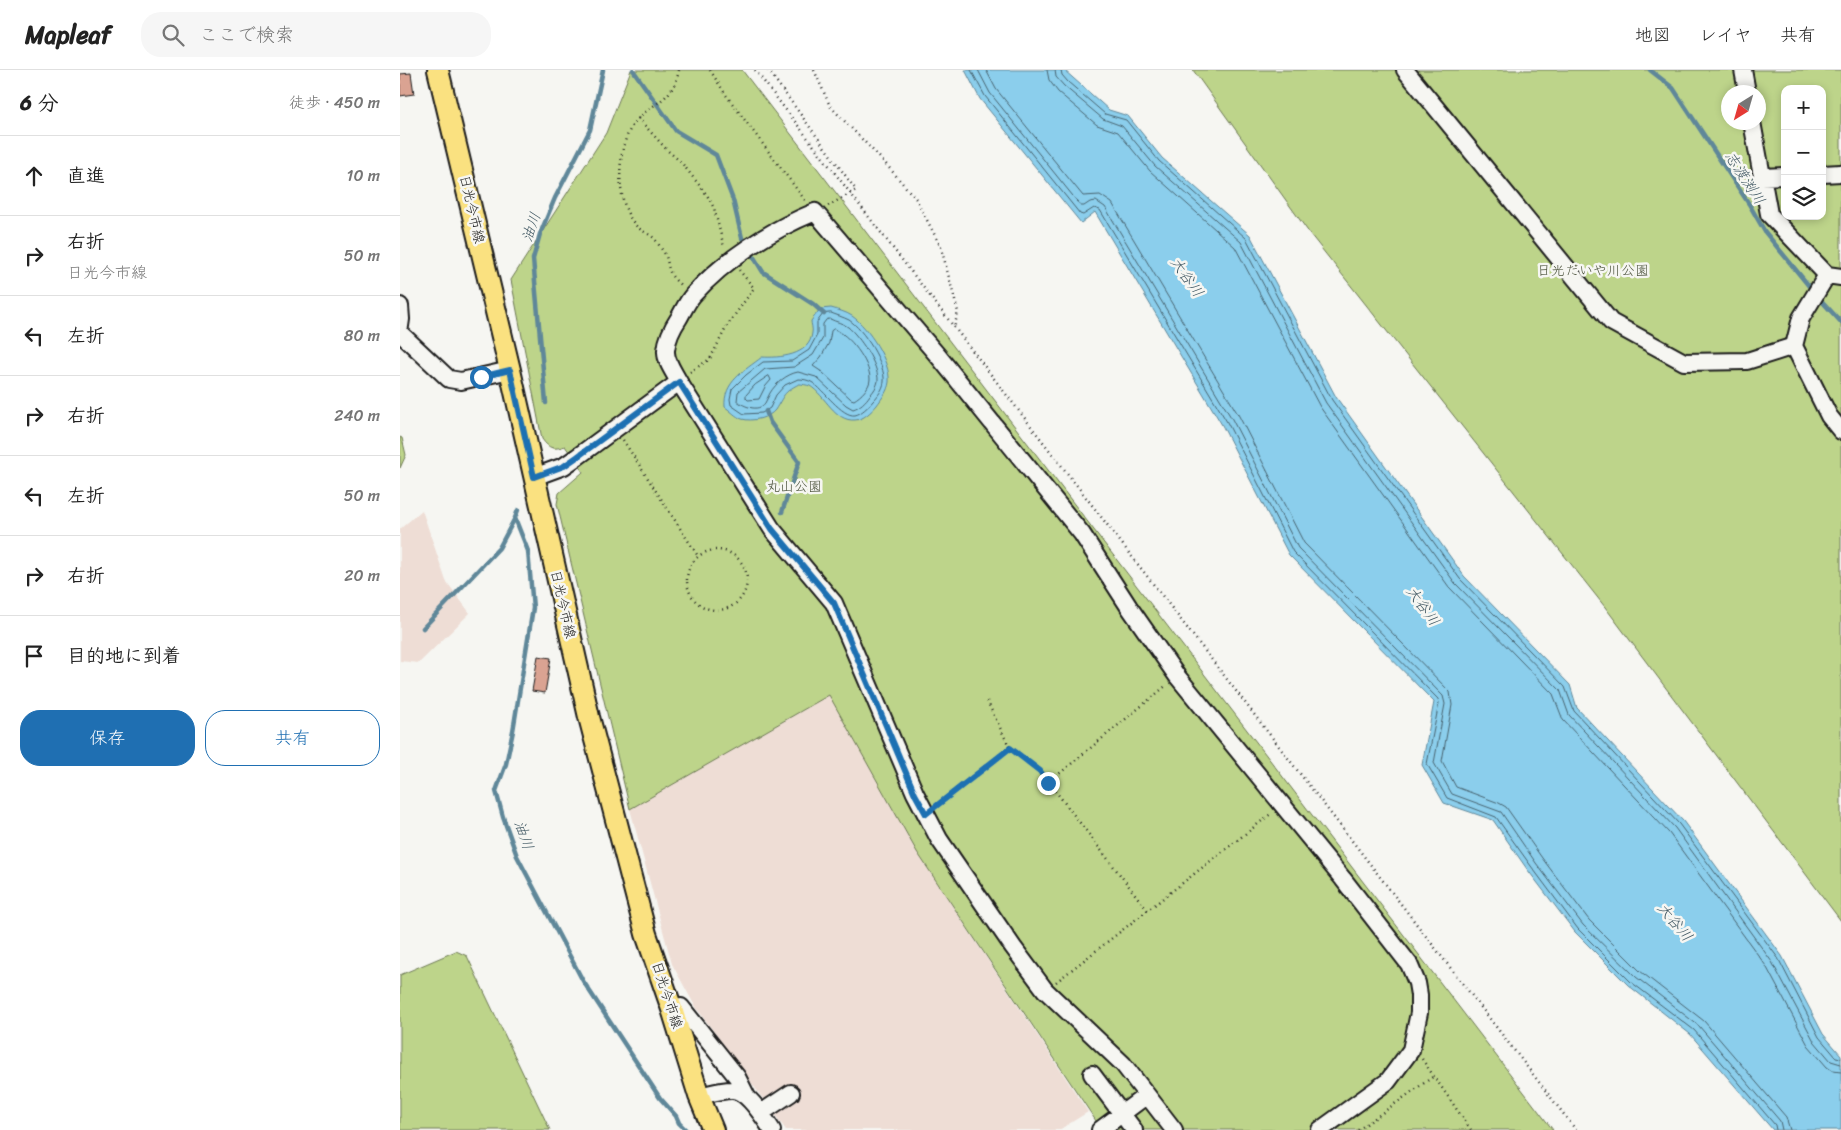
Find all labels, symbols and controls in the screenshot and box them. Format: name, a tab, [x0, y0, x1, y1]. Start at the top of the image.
search box	[141, 12, 491, 57]
text: Mapleaf	[25, 14, 111, 56]
text: ここで検索	[199, 18, 294, 51]
text: 地図	[1635, 19, 1671, 51]
text: レイヤ	[1699, 19, 1752, 51]
text: 共有	[1780, 19, 1816, 51]
icon: search	[159, 21, 187, 49]
text: 6 分	[20, 84, 58, 122]
north arrow	[1721, 85, 1766, 130]
map controls	[1781, 85, 1826, 220]
button: +	[1781, 85, 1826, 130]
text: 徒歩 · 450 m	[289, 88, 380, 117]
button: −	[1781, 130, 1826, 175]
water label: 志渡渕川	[1718, 146, 1772, 210]
text: 直進	[67, 159, 105, 192]
text: 10 m	[347, 161, 380, 190]
icon: ahead	[20, 162, 48, 190]
street label: 日光今市線	[452, 172, 492, 246]
button: layers	[1781, 175, 1826, 220]
water label: 油川	[514, 209, 548, 245]
text: 右折	[67, 225, 105, 258]
text: 50 m	[344, 241, 380, 270]
icon: right	[20, 242, 48, 270]
water label: 大谷川	[1163, 251, 1211, 303]
text: 日光今市線	[67, 258, 147, 287]
park label: 日光だいや川公園	[1537, 258, 1649, 283]
text: 左折	[67, 319, 105, 352]
text: 80 m	[344, 321, 380, 350]
icon: left	[20, 322, 48, 350]
route start	[470, 366, 493, 389]
text: 右折	[67, 399, 105, 432]
text: 240 m	[334, 401, 380, 430]
icon: right	[20, 402, 48, 430]
park label: 丸山公園	[766, 474, 822, 499]
text: 左折	[67, 479, 105, 512]
text: 50 m	[344, 481, 380, 510]
icon: left	[20, 482, 48, 510]
text: 右折	[67, 559, 105, 592]
text: 20 m	[344, 561, 380, 590]
icon: right	[20, 562, 48, 590]
street label: 日光今市線	[543, 567, 583, 641]
water label: 大谷川	[1399, 580, 1447, 632]
text: 目的地に到着	[67, 639, 181, 672]
icon: arrive	[20, 642, 48, 670]
button: 保存	[20, 710, 195, 766]
button: 共有	[205, 710, 380, 766]
route end	[1037, 772, 1060, 795]
water label: 油川	[507, 817, 541, 853]
water label: 大谷川	[1651, 896, 1699, 948]
street label: 日光今市線	[644, 958, 690, 1032]

